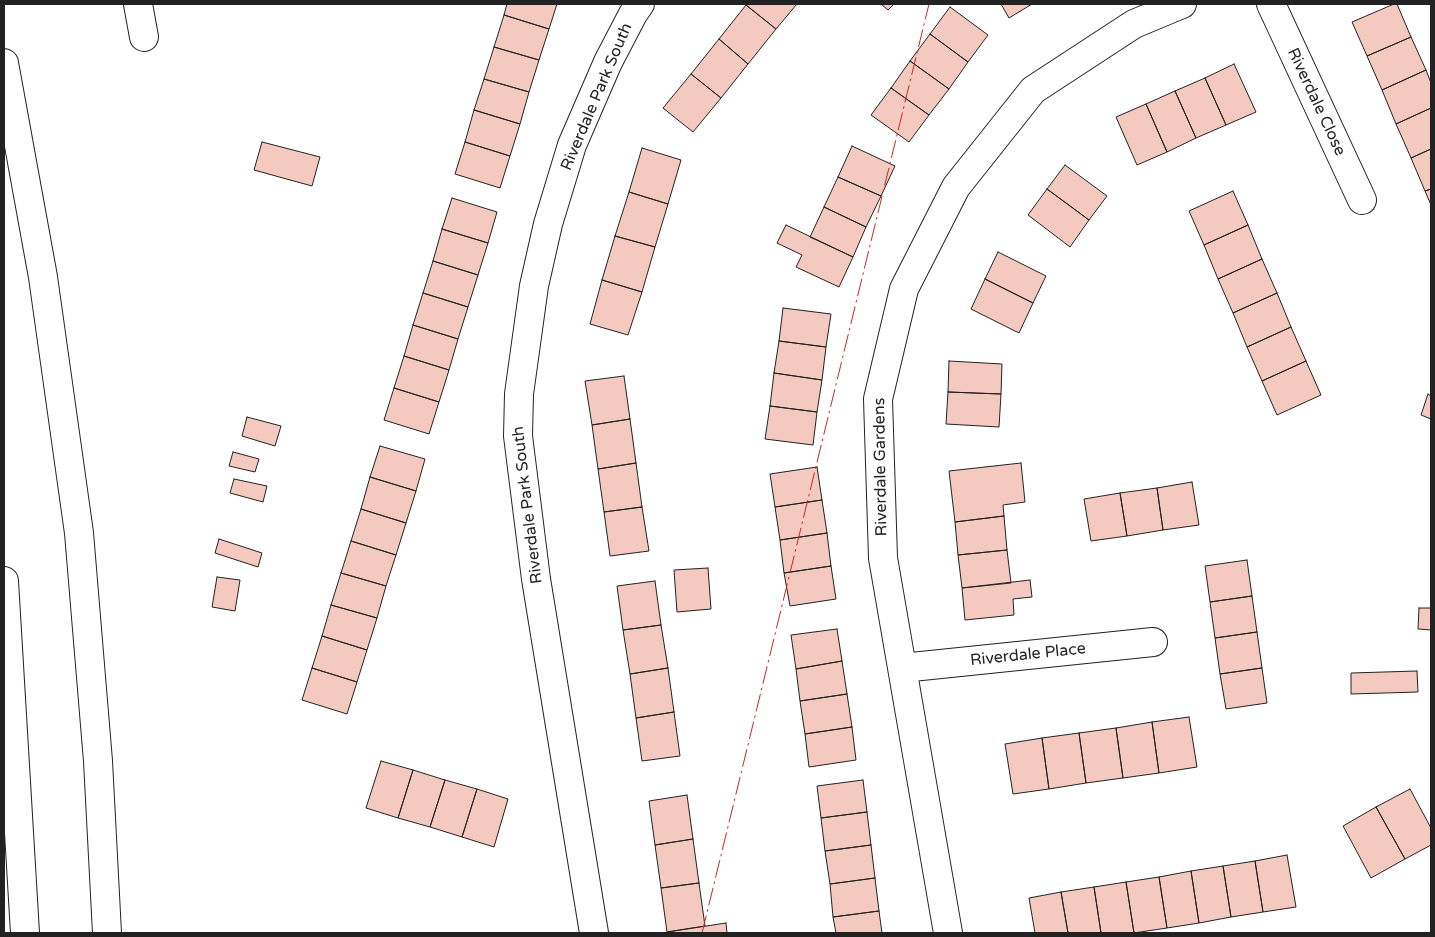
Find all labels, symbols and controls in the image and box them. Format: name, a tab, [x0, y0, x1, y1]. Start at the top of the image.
street label: Riverdale Park South	[557, 20, 637, 174]
street label: Riverdale Close	[1283, 45, 1349, 159]
street label: Riverdale Gardens	[870, 398, 892, 536]
street label: Riverdale Park South	[509, 425, 547, 585]
street label: Riverdale Place	[969, 639, 1087, 671]

